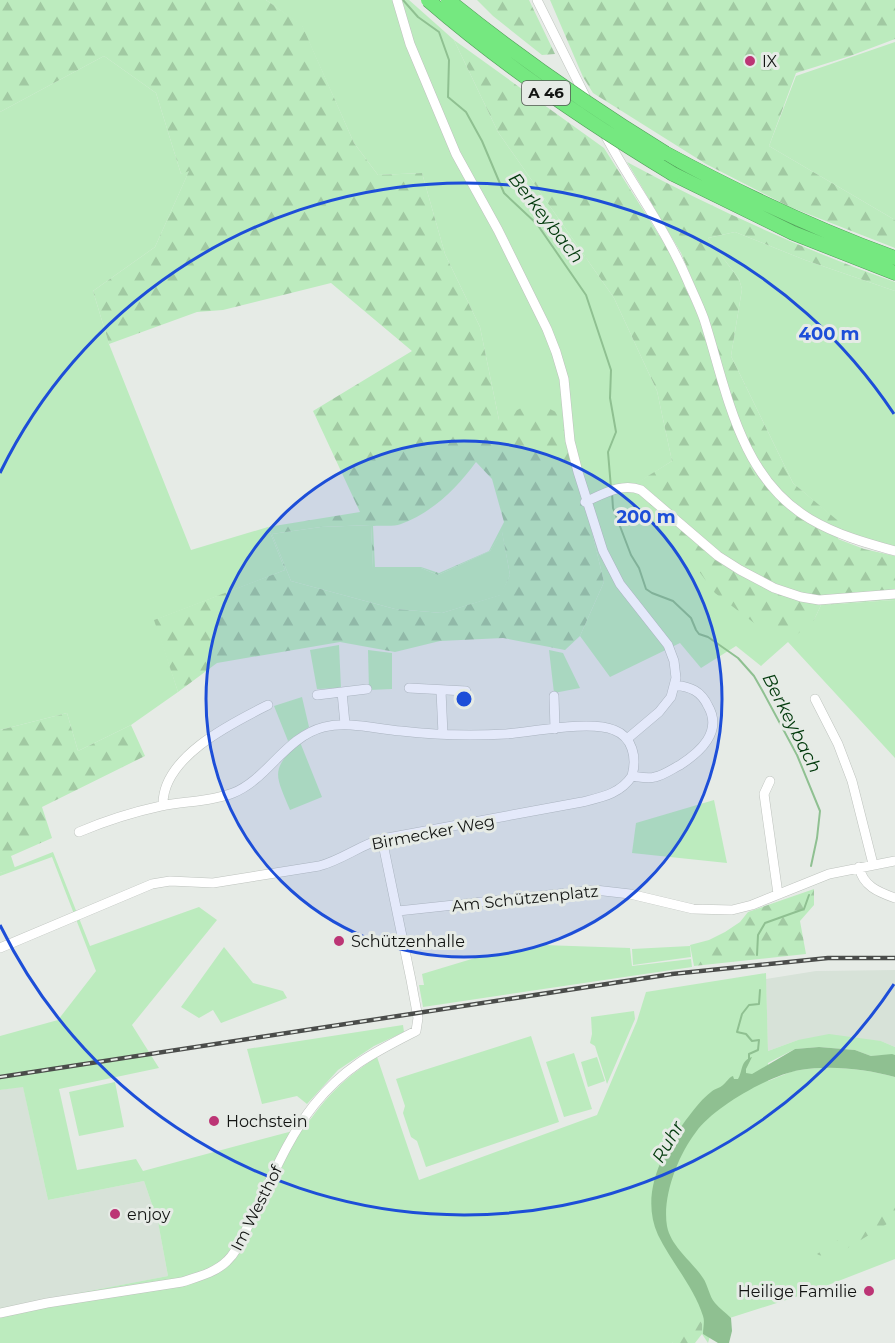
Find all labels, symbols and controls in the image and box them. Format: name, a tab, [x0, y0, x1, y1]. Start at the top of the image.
place label: IX	[762, 52, 778, 71]
marker: IX	[743, 54, 757, 68]
road number: A 46	[522, 81, 570, 105]
water label: Berkeybach	[504, 168, 588, 268]
text: 400 m	[799, 323, 859, 345]
text: 200 m	[616, 506, 676, 528]
water label: Berkeybach	[757, 669, 827, 777]
centre of rings	[454, 689, 474, 709]
street label: Birmecker Weg	[370, 811, 496, 854]
street label: Am Schützenplatz	[451, 881, 599, 916]
place label: Schützenhalle	[351, 932, 465, 951]
marker: Schützenhalle	[332, 934, 346, 948]
place label: Hochstein	[226, 1112, 308, 1131]
marker: Hochstein	[207, 1114, 221, 1128]
water label: Ruhr	[647, 1117, 689, 1167]
street label: Im Westhof	[227, 1162, 286, 1254]
place label: enjoy	[127, 1205, 171, 1224]
marker: enjoy	[108, 1207, 122, 1221]
place label: Heilige Familie	[738, 1282, 857, 1301]
marker: Heilige Familie	[862, 1284, 876, 1298]

